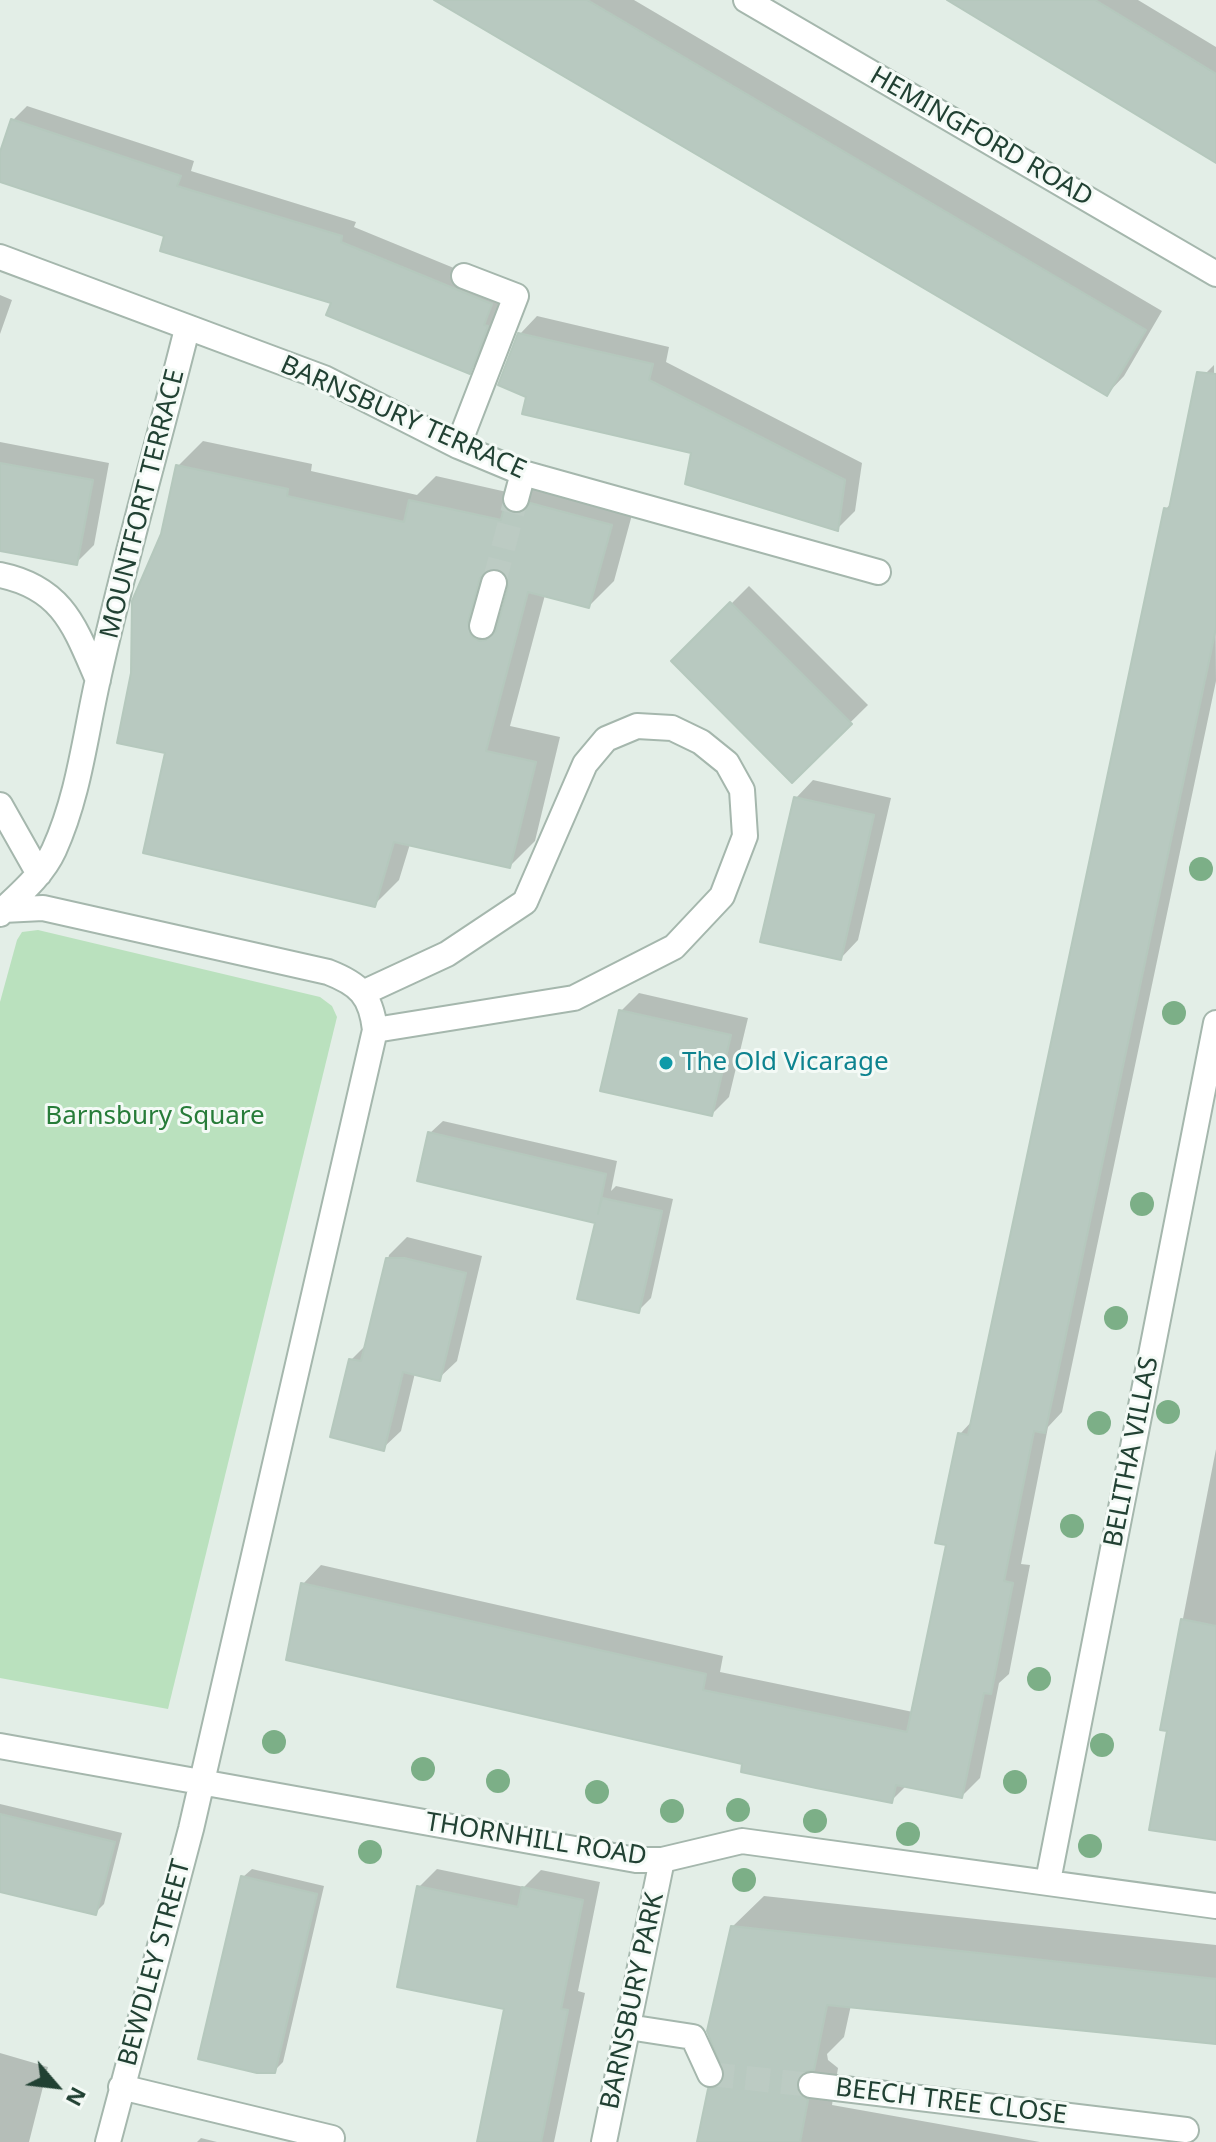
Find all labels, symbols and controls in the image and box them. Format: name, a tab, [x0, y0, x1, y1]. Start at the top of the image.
street label: HEMINGFORD ROAD	[864, 60, 1098, 214]
street label: BARNSBURY TERRACE	[275, 350, 531, 486]
street label: MOUNTFORT TERRACE	[94, 366, 192, 642]
place label: The Old Vicarage	[682, 1047, 889, 1079]
marker: The Old Vicarage	[657, 1054, 675, 1072]
park label: Barnsbury Square	[45, 1101, 265, 1133]
street label: BELITHA VILLAS	[1098, 1354, 1166, 1550]
street label: THORNHILL ROAD	[423, 1807, 649, 1873]
street label: BEWDLEY STREET	[112, 1856, 198, 2070]
street label: BARNSBURY PARK	[595, 1890, 671, 2112]
north arrow	[16, 2046, 96, 2126]
street label: BEECH TREE CLOSE	[833, 2072, 1069, 2132]
text: N	[60, 2082, 95, 2112]

